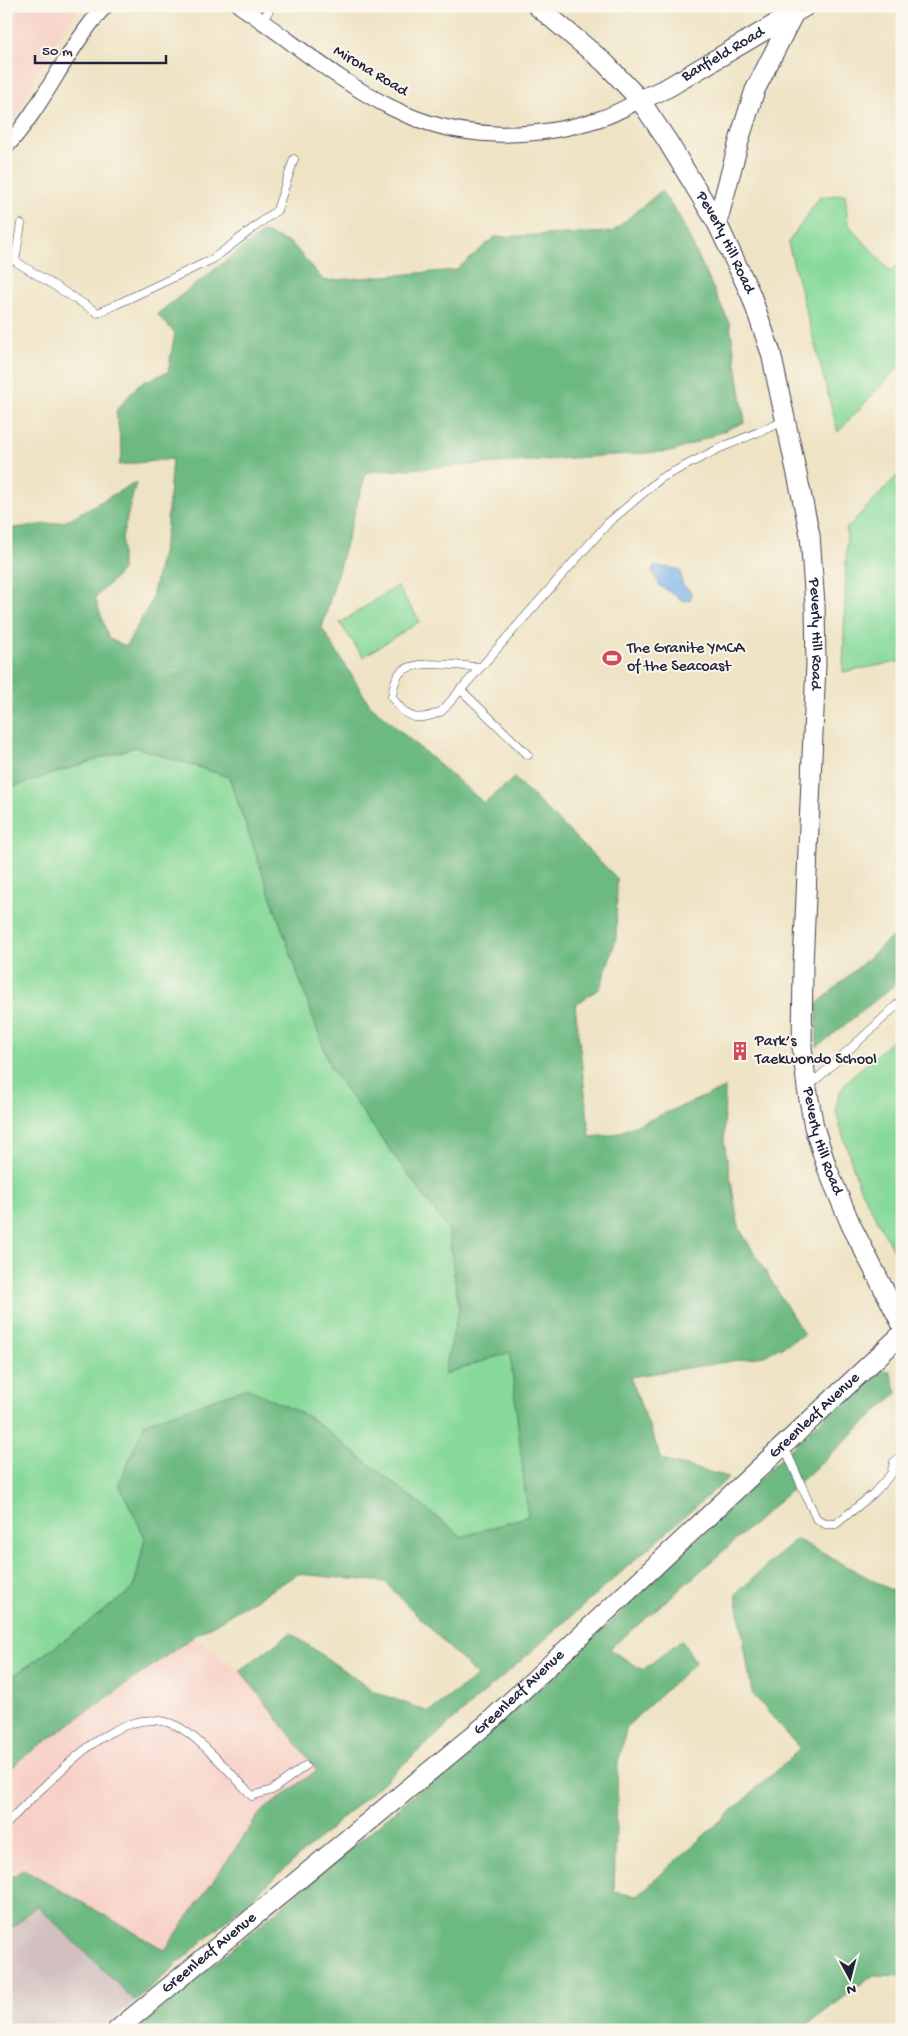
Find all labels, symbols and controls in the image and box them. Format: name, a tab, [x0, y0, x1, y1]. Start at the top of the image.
street label: Banfield Road	[678, 22, 770, 87]
scale bar	[35, 32, 166, 64]
street label: Mirona Road	[329, 42, 412, 103]
text: 50 m	[42, 43, 73, 61]
street label: Peverly Hill Road	[690, 188, 759, 298]
street label: Peverly Hill Road	[804, 576, 826, 692]
place label: The Granite YMCA of the Seacoast	[626, 640, 746, 677]
sports icon: The Granite YMCA of the Seacoast	[601, 647, 623, 669]
place label: Park’s Taekwondo School	[754, 1033, 877, 1070]
building icon: Park’s Taekwondo School	[729, 1040, 751, 1062]
street label: Peverly Hill Road	[797, 1085, 847, 1199]
street label: Greenleaf Avenue	[766, 1368, 865, 1463]
street label: Greenleaf Avenue	[470, 1646, 569, 1740]
street label: Greenleaf Avenue	[158, 1908, 261, 1998]
north arrow	[826, 1954, 876, 2004]
text: N	[846, 1979, 857, 1997]

